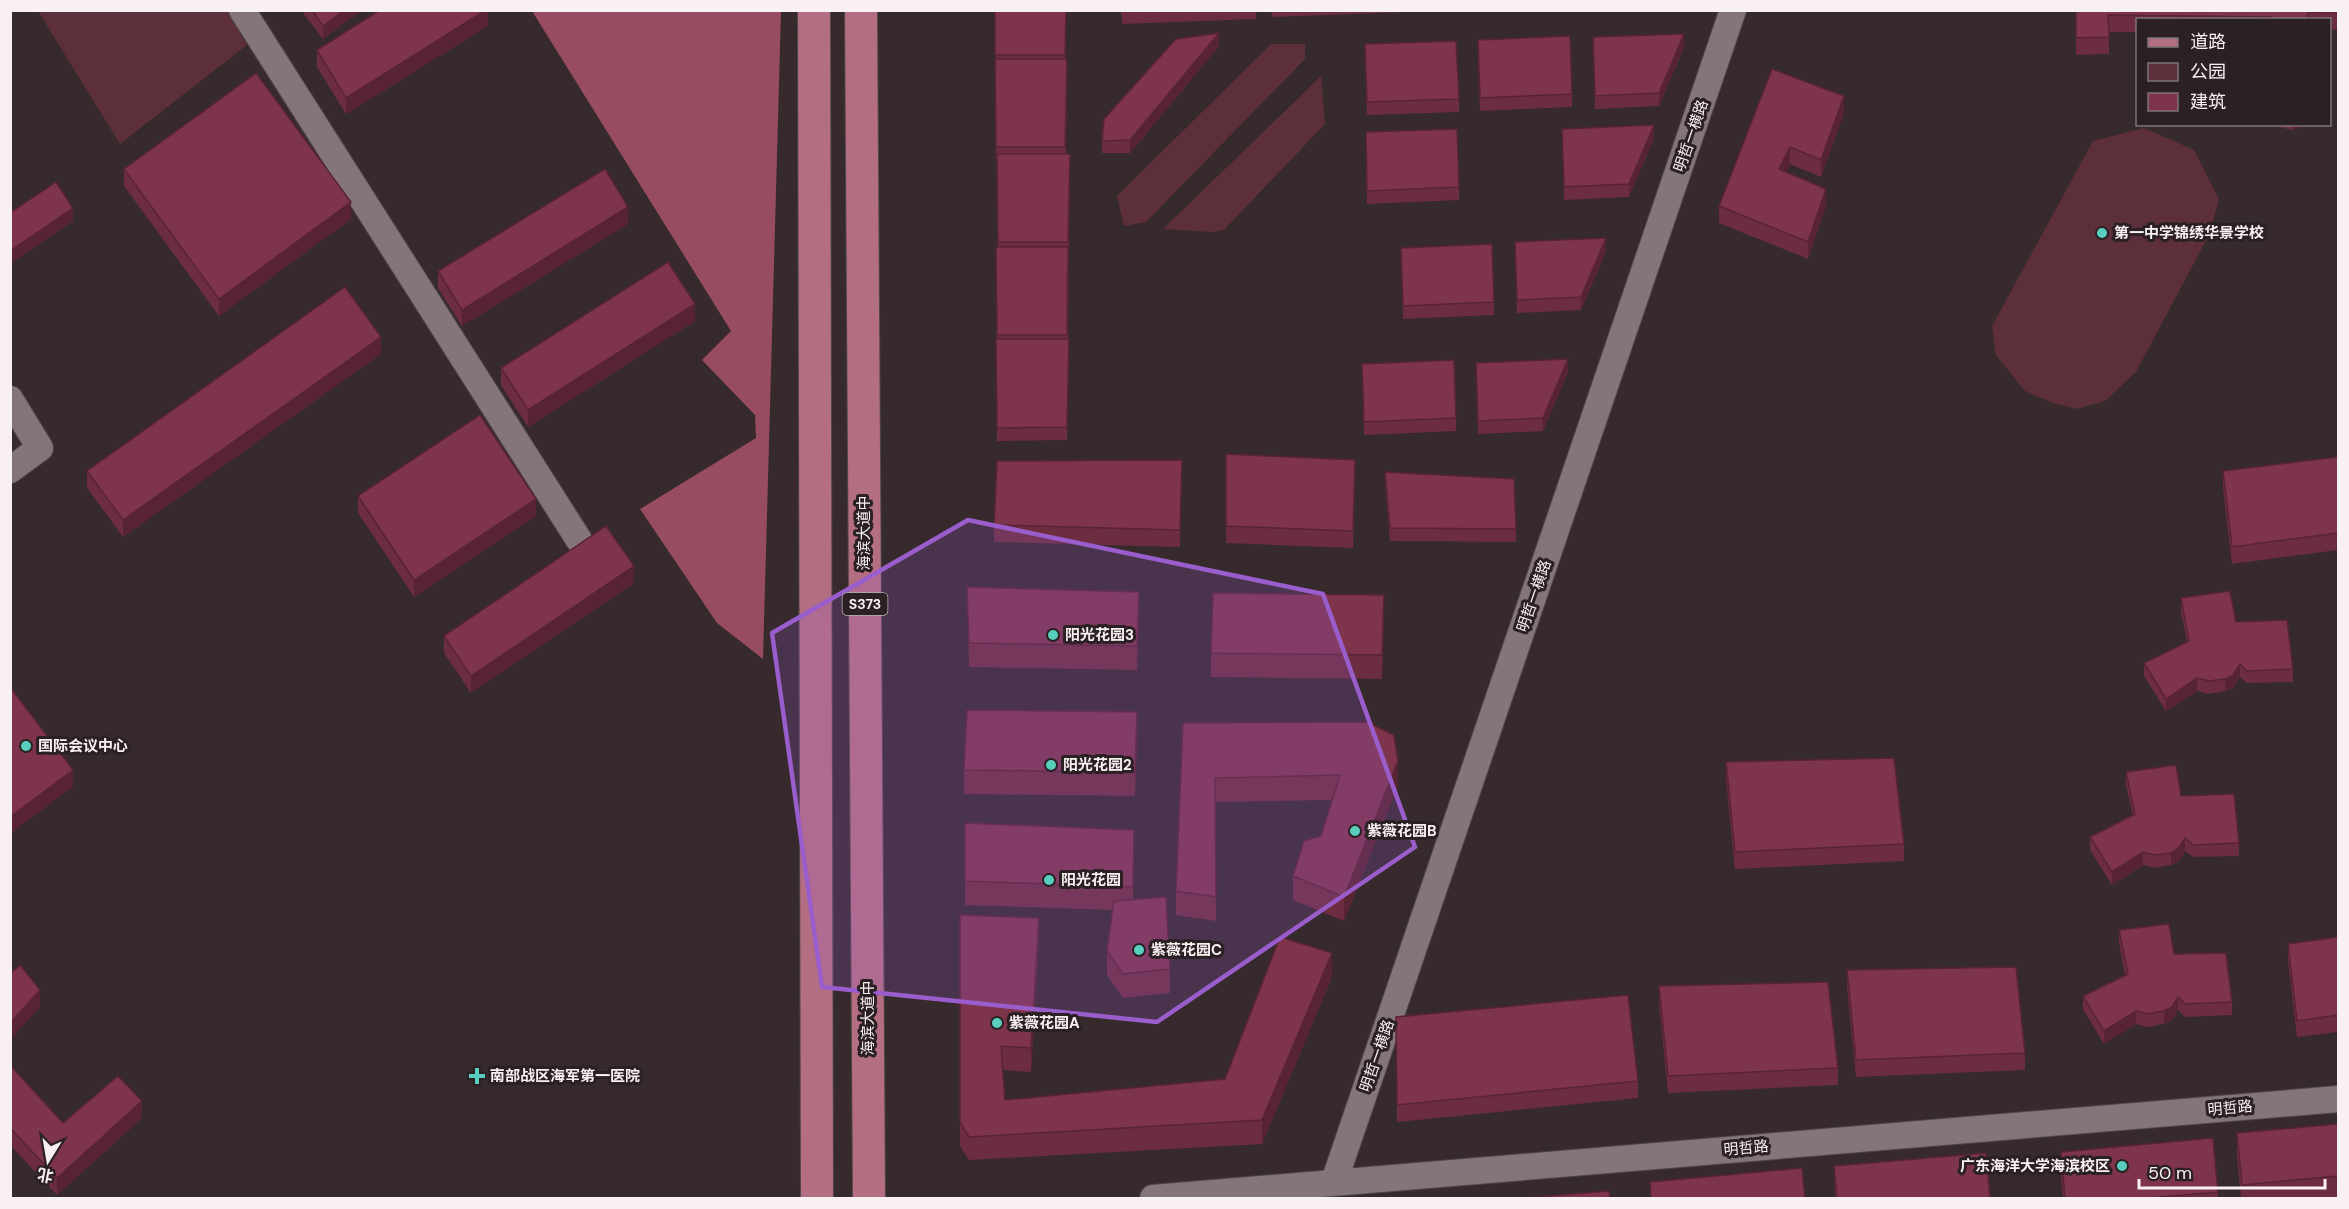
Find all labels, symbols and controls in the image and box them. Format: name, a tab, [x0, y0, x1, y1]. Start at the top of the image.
legend	[2136, 18, 2331, 126]
text: 道路	[2190, 30, 2226, 54]
text: 公园	[2190, 60, 2226, 84]
text: 建筑	[2190, 90, 2226, 114]
street label: 明哲一横路	[1669, 97, 1713, 175]
place label: 第一中学锦绣华景学校	[2114, 223, 2264, 243]
marker: 第一中学锦绣华景学校	[2095, 226, 2109, 240]
street label: 海滨大道中	[854, 495, 874, 571]
street label: 明哲一横路	[1512, 557, 1556, 635]
road number: S373	[842, 593, 888, 615]
place label: 阳光花园3	[1065, 625, 1134, 645]
marker: 阳光花园3	[1046, 628, 1060, 642]
place label: 国际会议中心	[38, 736, 128, 756]
marker: 国际会议中心	[19, 739, 33, 753]
place label: 阳光花园2	[1063, 755, 1132, 775]
marker: 阳光花园2	[1044, 758, 1058, 772]
place label: 紫薇花园B	[1367, 821, 1437, 841]
marker: 紫薇花园B	[1348, 824, 1362, 838]
place label: 阳光花园	[1061, 870, 1121, 890]
marker: 阳光花园	[1042, 873, 1056, 887]
place label: 紫薇花园C	[1151, 940, 1222, 960]
marker: 紫薇花园C	[1132, 943, 1146, 957]
street label: 海滨大道中	[858, 980, 878, 1056]
place label: 紫薇花园A	[1009, 1013, 1080, 1033]
marker: 紫薇花园A	[990, 1016, 1004, 1030]
street label: 明哲一横路	[1355, 1017, 1399, 1095]
place label: 南部战区海军第一医院	[490, 1066, 640, 1086]
marker: 南部战区海军第一医院	[468, 1067, 486, 1085]
street label: 明哲路	[2207, 1096, 2253, 1120]
north arrow	[18, 1131, 78, 1191]
street label: 明哲路	[1723, 1136, 1769, 1160]
scale bar	[2139, 1152, 2325, 1190]
place label: 广东海洋大学海滨校区	[1960, 1156, 2110, 1176]
marker: 广东海洋大学海滨校区	[2115, 1159, 2129, 1173]
text: 50 m	[2148, 1161, 2192, 1185]
text: 北	[35, 1163, 55, 1187]

